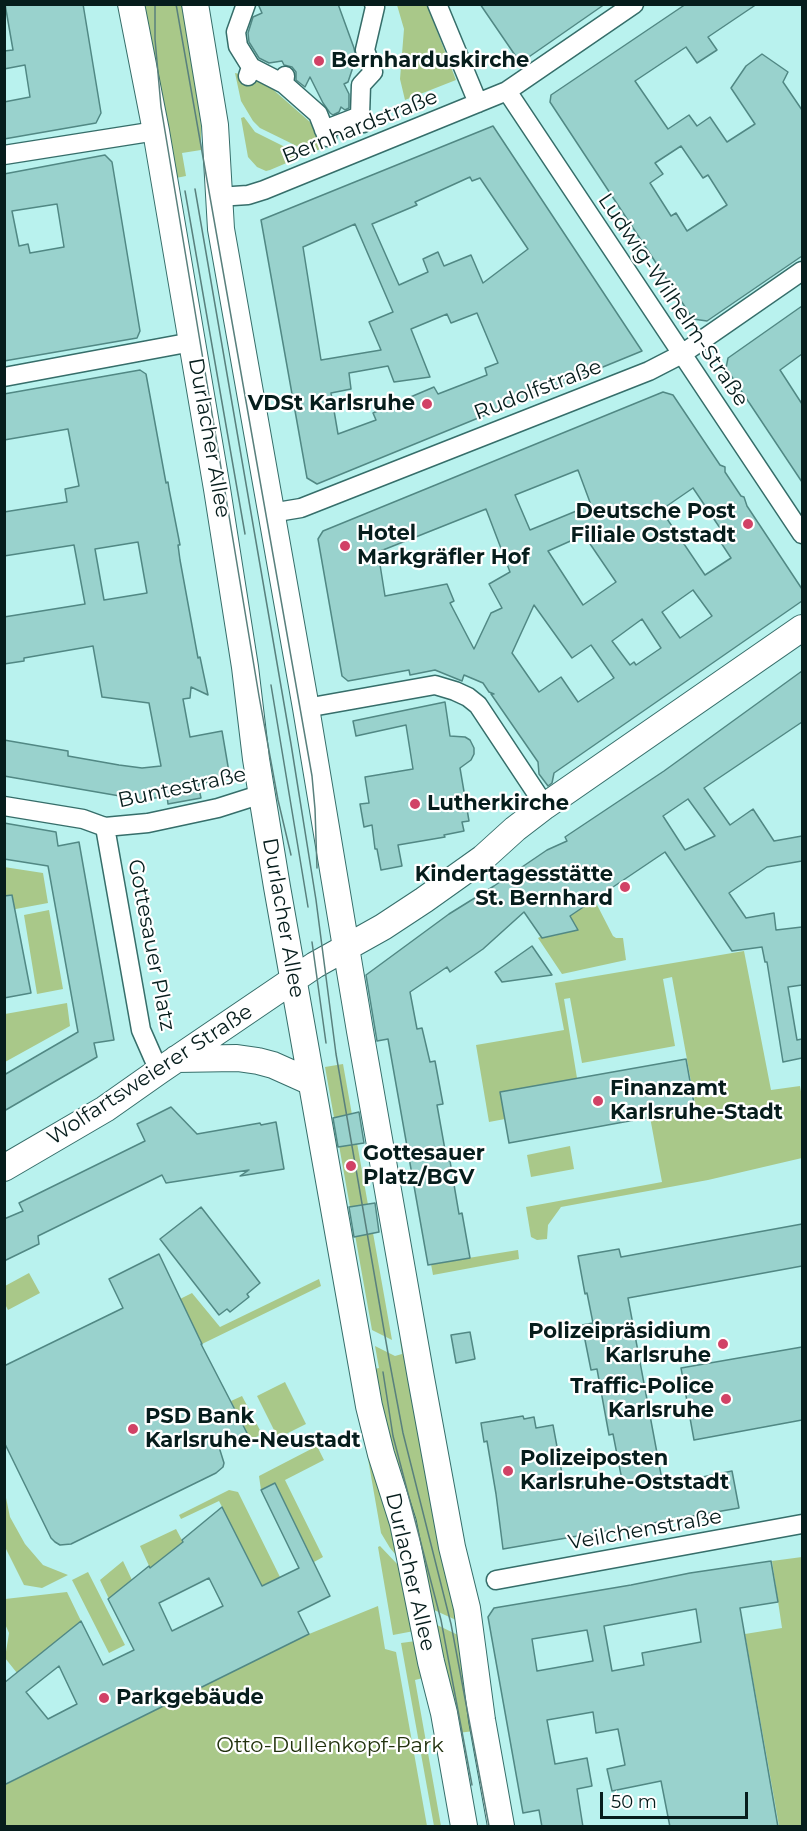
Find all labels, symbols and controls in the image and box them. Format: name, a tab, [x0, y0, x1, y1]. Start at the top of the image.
place label: Bernharduskirche	[331, 48, 529, 74]
marker: Bernharduskirche	[312, 54, 326, 68]
street label: Bernhardstraße	[279, 84, 441, 170]
street label: Ludwig-Wilhelm-Straße	[592, 189, 754, 411]
street label: Rudolfstraße	[471, 354, 605, 426]
street label: Durlacher Allee	[183, 356, 235, 520]
place label: VDSt Karlsruhe	[248, 391, 415, 417]
marker: VDSt Karlsruhe	[420, 397, 434, 411]
place label: Deutsche Post Filiale Oststadt	[571, 499, 736, 549]
marker: Deutsche Post Filiale Oststadt	[741, 517, 755, 531]
place label: Hotel Markgräfler Hof	[357, 521, 530, 571]
marker: Hotel Markgräfler Hof	[338, 539, 352, 553]
street label: Buntestraße	[116, 762, 248, 814]
place label: Lutherkirche	[427, 791, 569, 817]
marker: Lutherkirche	[408, 797, 422, 811]
street label: Durlacher Allee	[257, 836, 309, 1000]
street label: Gottesauer Platz	[122, 857, 180, 1033]
place label: Kindertagesstätte St. Bernhard	[415, 862, 613, 912]
marker: Kindertagesstätte St. Bernhard	[618, 880, 632, 894]
street label: Wolfartsweierer Straße	[43, 999, 257, 1151]
place label: Finanzamt Karlsruhe-Stadt	[610, 1076, 783, 1126]
marker: Finanzamt Karlsruhe-Stadt	[591, 1094, 605, 1108]
place label: Gottesauer Platz/BGV	[363, 1141, 485, 1191]
marker: Gottesauer Platz/BGV	[344, 1159, 358, 1173]
place label: Polizeipräsidium Karlsruhe	[528, 1319, 711, 1369]
marker: Polizeipräsidium Karlsruhe	[716, 1337, 730, 1351]
place label: Traffic-Police Karlsruhe	[570, 1374, 714, 1424]
marker: Traffic-Police Karlsruhe	[719, 1392, 733, 1406]
place label: PSD Bank Karlsruhe-Neustadt	[145, 1404, 361, 1454]
marker: PSD Bank Karlsruhe-Neustadt	[126, 1422, 140, 1436]
place label: Polizeiposten Karlsruhe-Oststadt	[520, 1446, 729, 1496]
marker: Polizeiposten Karlsruhe-Oststadt	[501, 1464, 515, 1478]
street label: Durlacher Allee	[380, 1490, 440, 1654]
street label: Veilchenstraße	[566, 1504, 724, 1556]
place label: Parkgebäude	[116, 1685, 264, 1711]
marker: Parkgebäude	[97, 1691, 111, 1705]
park label: Otto-Dullenkopf-Park	[216, 1733, 444, 1759]
scale bar	[603, 1780, 752, 1818]
text: 50 m	[611, 1791, 657, 1813]

